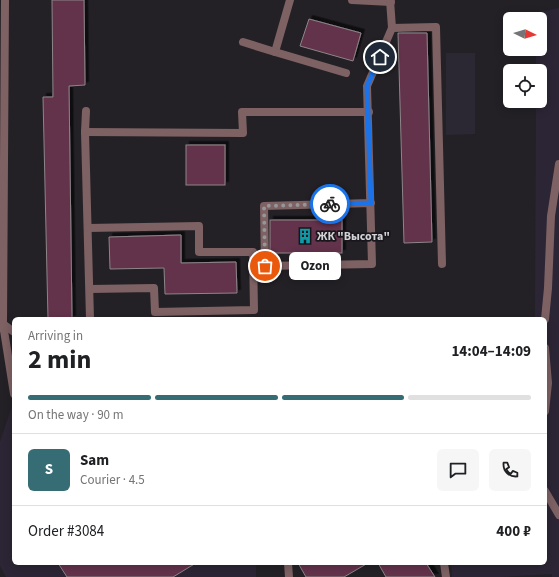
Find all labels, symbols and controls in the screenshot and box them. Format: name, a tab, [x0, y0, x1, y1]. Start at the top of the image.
north arrow	[503, 12, 547, 56]
map controls	[503, 12, 547, 108]
pin	[363, 40, 397, 74]
icon: home	[369, 46, 391, 68]
button: locate	[503, 64, 547, 108]
courier	[310, 184, 350, 224]
icon: bike	[319, 193, 341, 215]
building icon: ЖК "Высота"	[296, 227, 314, 245]
place label: ЖК "Высота"	[317, 228, 390, 245]
pin	[248, 249, 282, 283]
callout: Ozon	[289, 252, 341, 280]
icon: bag	[254, 255, 276, 277]
text: Ozon	[300, 257, 330, 275]
text: Arriving in	[28, 327, 83, 345]
text: 2 min	[28, 341, 91, 378]
text: 14:04–14:09	[451, 341, 531, 362]
text: On the way · 90 m	[28, 406, 123, 424]
button: chat	[437, 449, 479, 491]
button: phone	[489, 449, 531, 491]
text: Sam	[80, 450, 109, 471]
text: S	[45, 459, 53, 480]
text: Courier · 4.5	[80, 471, 145, 489]
text: Order #3084	[28, 521, 104, 542]
text: 400 ₽	[496, 521, 531, 542]

